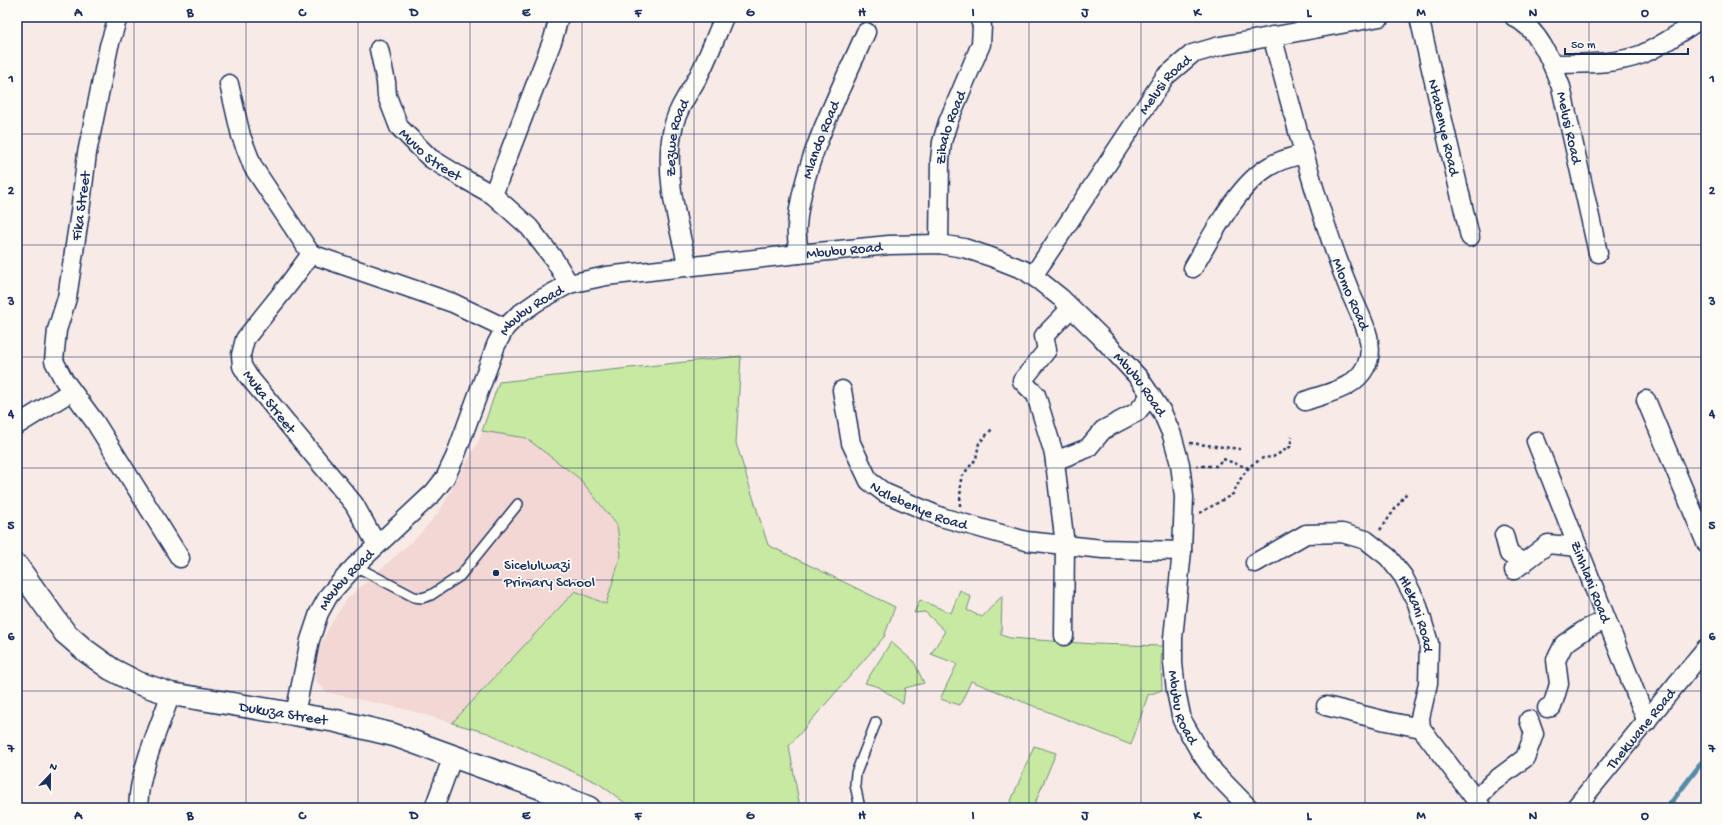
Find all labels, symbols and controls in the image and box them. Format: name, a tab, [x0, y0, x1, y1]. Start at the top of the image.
text: A	[73, 6, 83, 21]
text: B	[186, 6, 195, 21]
text: C	[297, 6, 307, 21]
text: D	[409, 6, 419, 21]
text: E	[522, 6, 531, 21]
text: F	[634, 6, 643, 21]
text: G	[746, 6, 755, 21]
text: H	[858, 6, 866, 21]
text: I	[971, 6, 975, 21]
text: J	[1081, 6, 1090, 21]
text: K	[1192, 6, 1202, 21]
text: L	[1307, 6, 1313, 21]
text: M	[1416, 6, 1426, 21]
text: N	[1529, 6, 1538, 21]
text: O	[1641, 6, 1649, 21]
scale bar	[1565, 30, 1688, 56]
text: 50 m	[1571, 39, 1596, 53]
street label: Melusi Road	[1136, 51, 1197, 119]
text: 1	[7, 72, 14, 87]
text: 1	[1708, 72, 1715, 87]
street label: Ntabenye Road	[1423, 77, 1463, 179]
street label: Zibalo Road	[933, 87, 972, 166]
street label: Melusi Road	[1551, 90, 1585, 167]
street label: Zezwe Road	[663, 95, 695, 177]
street label: Mlando Road	[799, 97, 845, 181]
street label: Muvo Street	[394, 125, 466, 187]
street label: Fika Street	[68, 169, 96, 243]
text: 2	[8, 184, 15, 199]
text: 2	[1709, 184, 1716, 199]
street label: Mbubu Road	[805, 239, 885, 264]
street label: Mlomo Road	[1327, 256, 1373, 334]
street label: Mbubu Road	[496, 281, 568, 339]
text: 3	[7, 295, 15, 310]
text: 3	[1708, 295, 1716, 310]
street label: Mbubu Road	[1109, 349, 1170, 422]
street label: Muka Street	[238, 367, 300, 439]
text: 4	[7, 407, 15, 422]
text: 4	[1708, 407, 1716, 422]
street label: Ndlebenye Road	[866, 478, 970, 535]
text: 5	[8, 519, 15, 534]
text: 5	[1709, 519, 1716, 534]
street label: Zinhlani Road	[1565, 539, 1614, 627]
street label: Mbubu Road	[315, 545, 379, 614]
place label: Sicelulwazi Primary School	[503, 557, 595, 592]
marker: Sicelulwazi Primary School	[491, 568, 501, 578]
street label: Hlekani Road	[1393, 572, 1436, 653]
text: 6	[8, 630, 15, 645]
text: 6	[1709, 630, 1716, 645]
street label: Mbubu Road	[1163, 669, 1202, 749]
street label: Thekwane Road	[1603, 684, 1681, 775]
street label: Dukuza Street	[237, 698, 330, 731]
text: 7	[7, 742, 16, 757]
text: 7	[1708, 742, 1717, 757]
north arrow	[30, 755, 70, 795]
text: N	[47, 761, 59, 774]
text: A	[73, 809, 83, 824]
text: B	[186, 809, 195, 824]
text: C	[297, 809, 307, 824]
text: D	[409, 809, 419, 824]
text: E	[522, 809, 531, 824]
text: F	[634, 809, 643, 824]
text: G	[746, 809, 755, 824]
text: H	[858, 809, 866, 824]
text: I	[971, 809, 975, 824]
text: J	[1081, 809, 1090, 824]
text: K	[1192, 809, 1202, 824]
text: L	[1307, 809, 1313, 824]
text: M	[1416, 809, 1426, 824]
text: N	[1529, 809, 1538, 824]
text: O	[1641, 809, 1649, 824]

